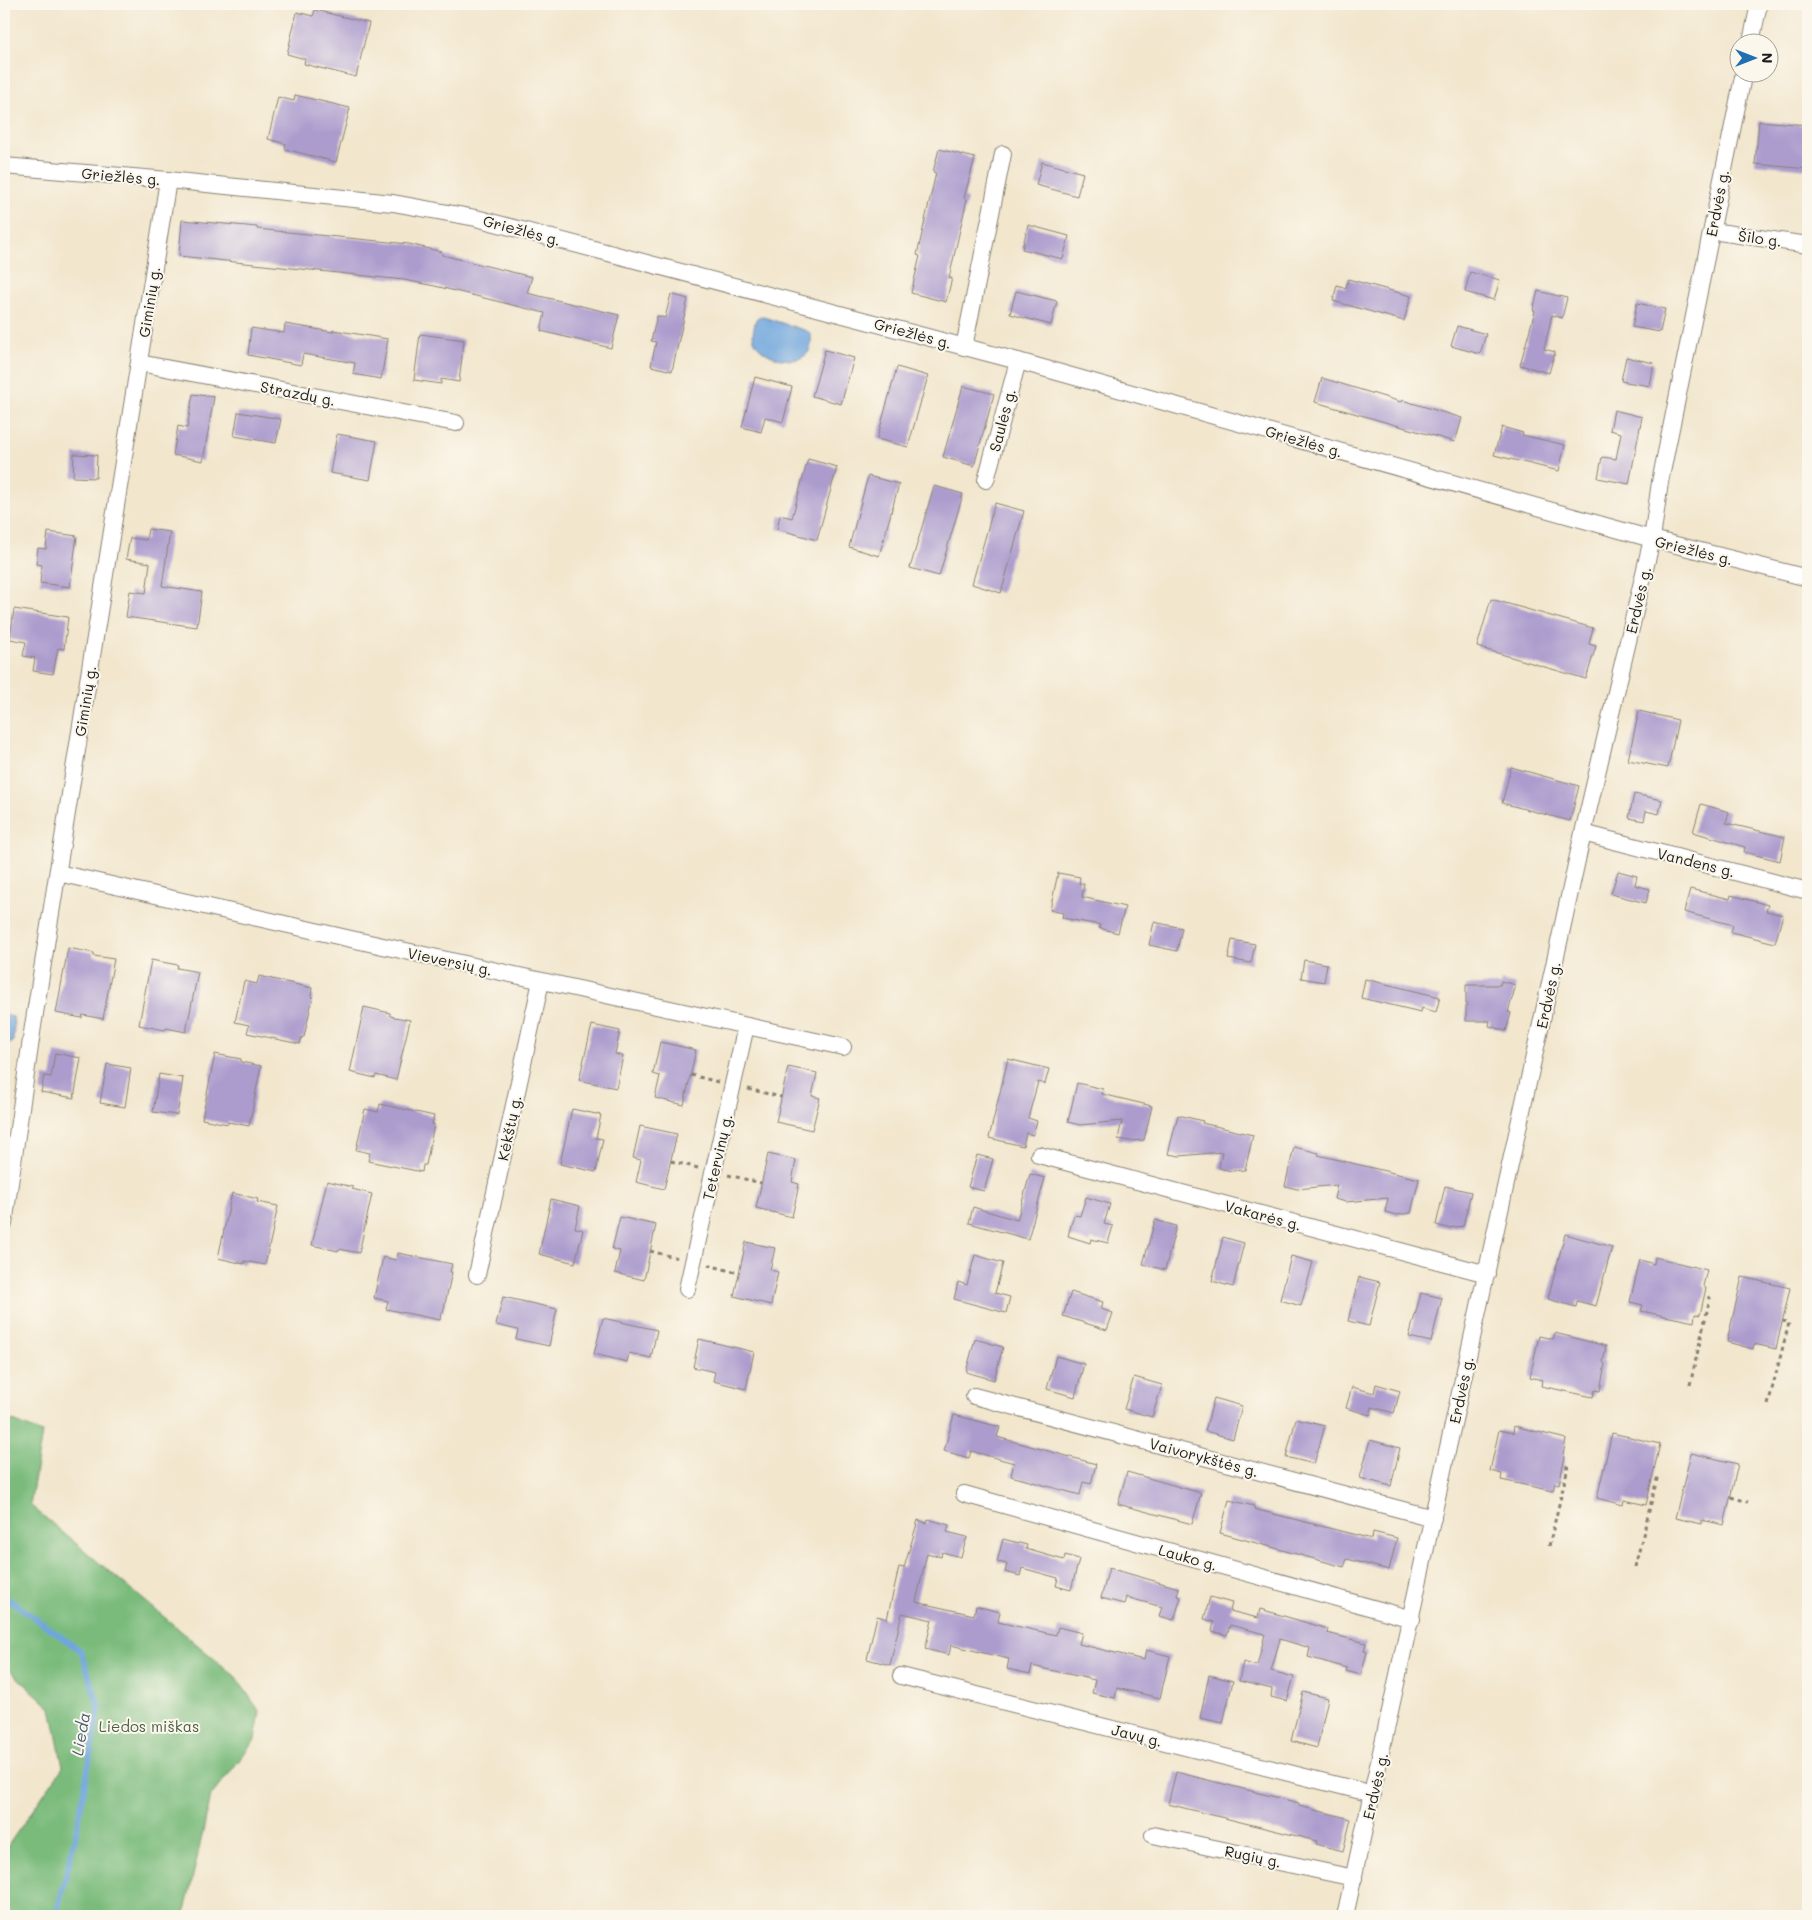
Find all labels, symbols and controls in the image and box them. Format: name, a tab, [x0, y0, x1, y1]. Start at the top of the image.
north arrow	[1730, 32, 1780, 82]
text: N	[1758, 53, 1777, 63]
street label: Griežlės g.	[81, 163, 161, 189]
street label: Erdvės g.	[1701, 168, 1733, 238]
street label: Griežlės g.	[481, 210, 563, 250]
street label: Šilo g.	[1737, 225, 1783, 251]
street label: Giminių g.	[134, 265, 164, 339]
street label: Griežlės g.	[872, 313, 954, 353]
street label: Strazdų g.	[259, 376, 337, 410]
street label: Saulės g.	[984, 386, 1020, 454]
street label: Griežlės g.	[1263, 420, 1345, 462]
street label: Griežlės g.	[1653, 531, 1735, 569]
street label: Erdvės g.	[1621, 565, 1655, 635]
street label: Giminių g.	[70, 664, 100, 738]
street label: Vandens g.	[1655, 843, 1737, 881]
street label: Vieversių g.	[406, 942, 494, 980]
street label: Erdvės g.	[1531, 960, 1565, 1030]
street label: Kėkštų g.	[492, 1093, 526, 1163]
street label: Tetervinų g.	[697, 1112, 737, 1202]
street label: Vakarės g.	[1222, 1195, 1304, 1235]
street label: Erdvės g.	[1444, 1355, 1478, 1425]
street label: Vaivorykštės g.	[1147, 1433, 1261, 1481]
street label: Lauko g.	[1156, 1539, 1220, 1575]
water label: Lieda	[66, 1711, 94, 1757]
park label: Liedos miškas	[99, 1716, 199, 1736]
street label: Javų g.	[1110, 1719, 1164, 1751]
street label: Erdvės g.	[1358, 1751, 1392, 1821]
street label: Rugių g.	[1223, 1840, 1283, 1872]

